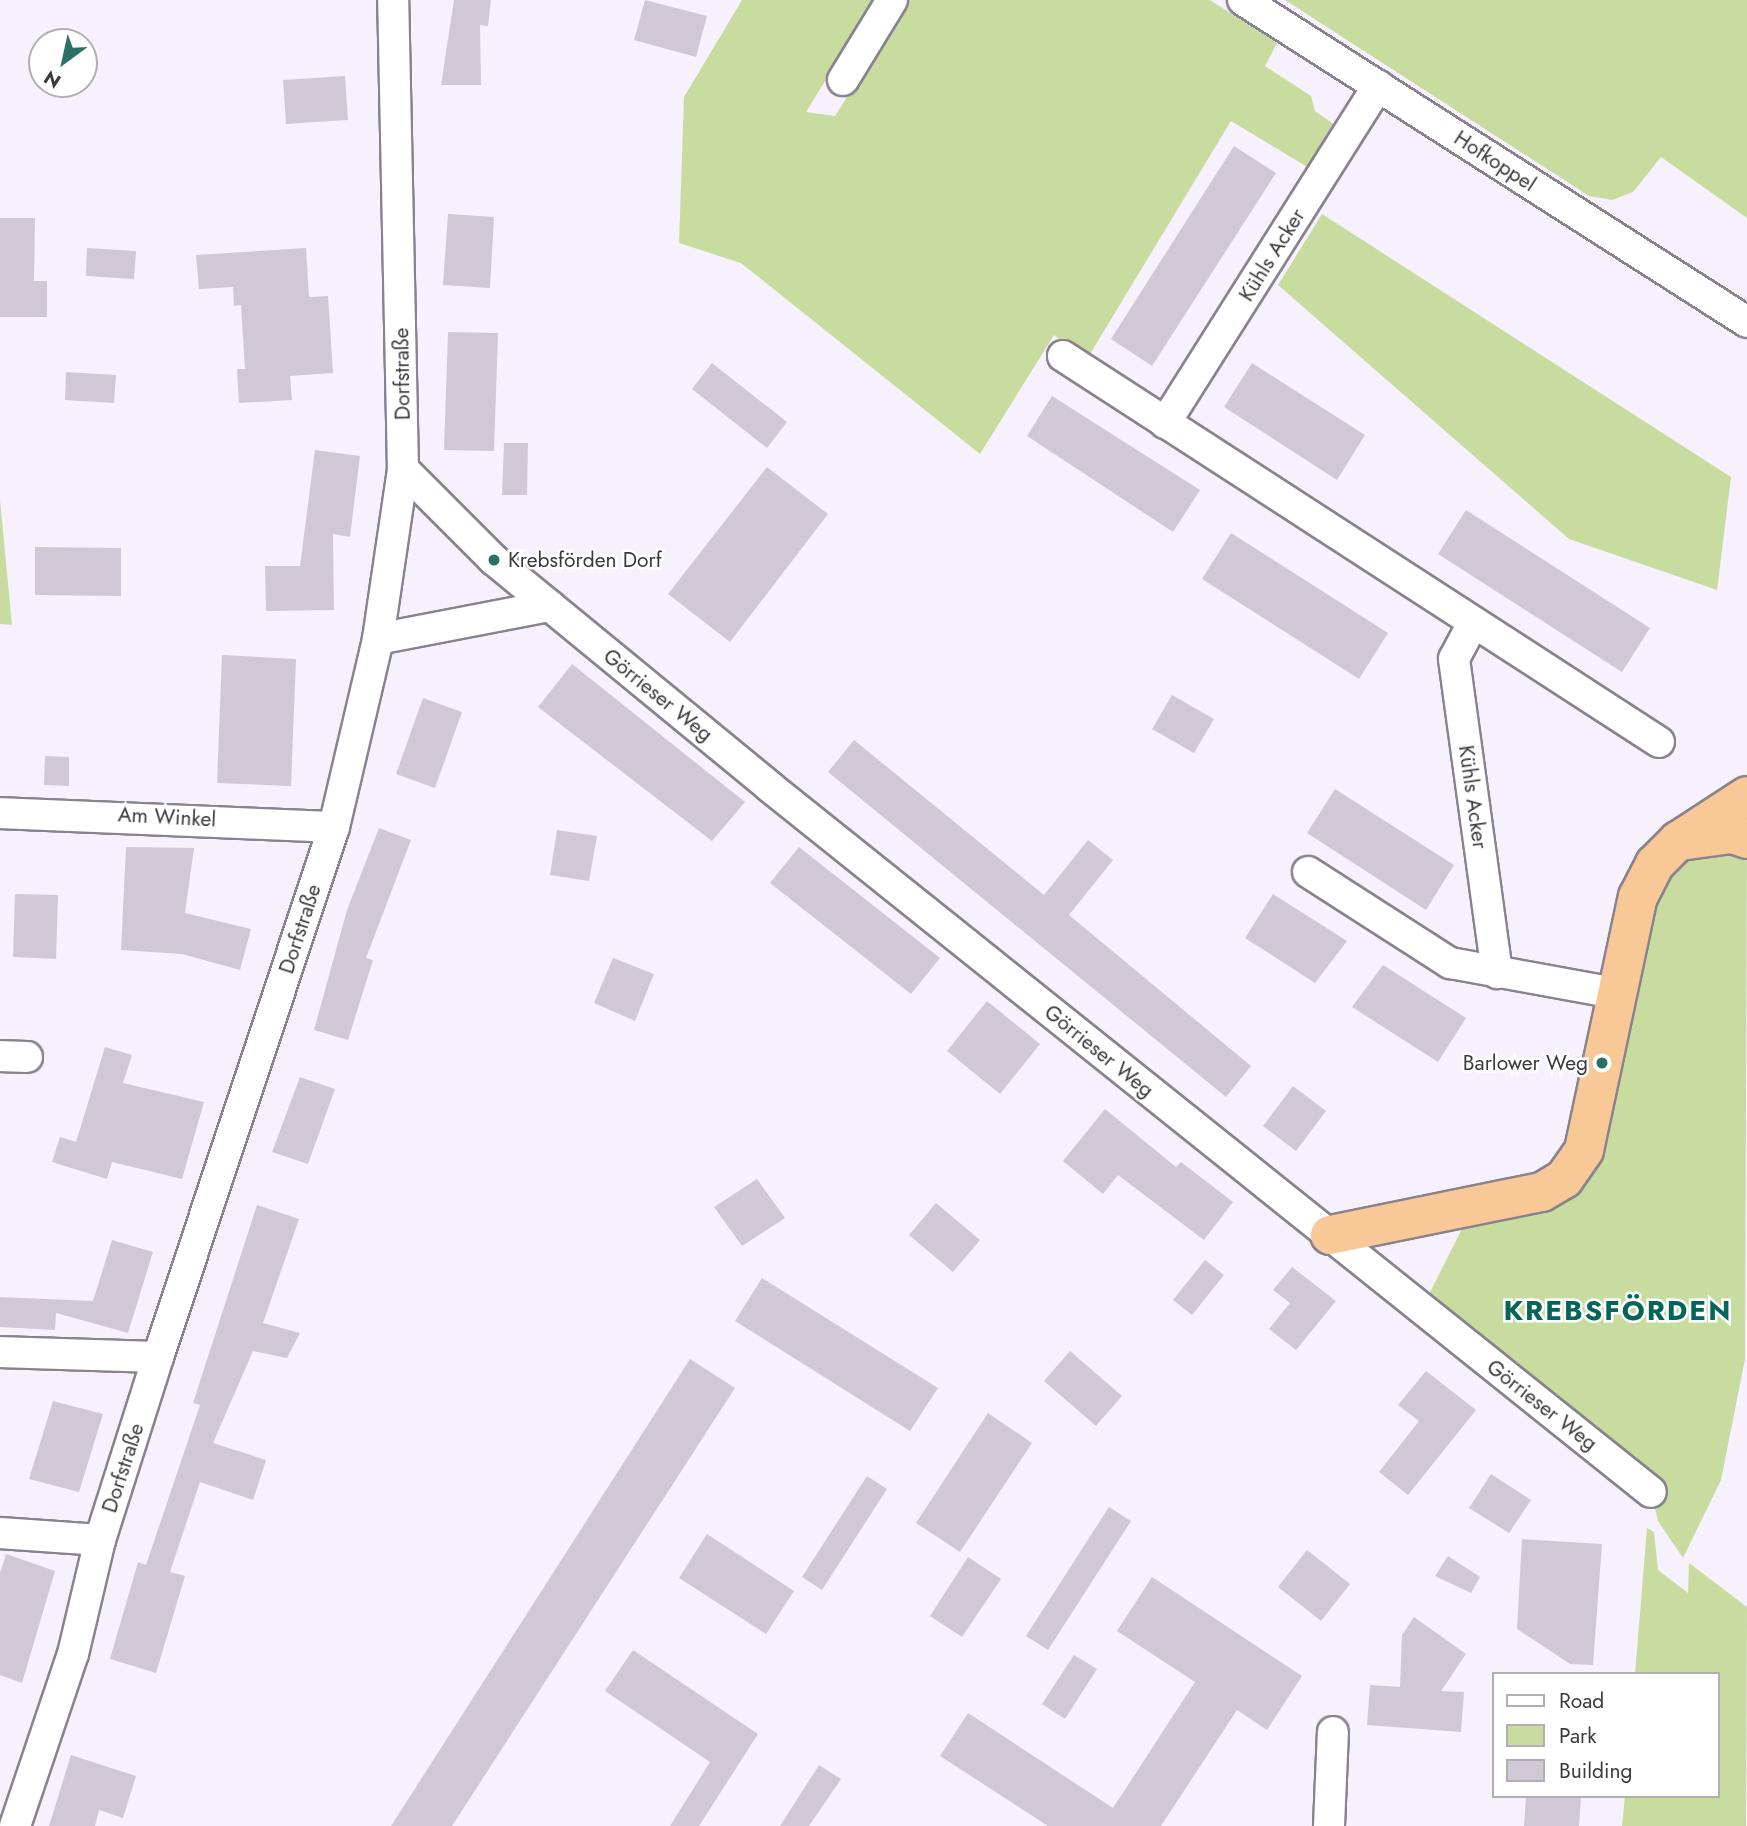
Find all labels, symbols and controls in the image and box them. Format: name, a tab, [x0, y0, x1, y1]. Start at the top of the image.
north arrow	[28, 28, 98, 98]
text: N	[39, 64, 66, 95]
street label: Hofkoppel	[1449, 125, 1541, 197]
street label: Kühls Acker	[1234, 204, 1310, 306]
street label: Dorfstraße	[389, 328, 415, 420]
place label: Krebsförden Dorf	[508, 547, 662, 573]
marker: Krebsförden Dorf	[486, 552, 502, 568]
street label: Görrieser Weg	[598, 643, 718, 747]
street label: Kühls Acker	[1453, 744, 1493, 850]
street label: Am Winkel	[117, 802, 217, 832]
street label: Dorfstraße	[274, 881, 326, 977]
street label: Görrieser Weg	[1039, 999, 1159, 1103]
place label: Barlower Weg	[1463, 1050, 1588, 1076]
marker: Barlower Weg	[1594, 1055, 1610, 1071]
district label: KREBSFÖRDEN	[1505, 1294, 1731, 1328]
street label: Görrieser Weg	[1482, 1354, 1602, 1456]
street label: Dorfstraße	[97, 1420, 149, 1516]
legend	[1492, 1672, 1719, 1798]
text: Road	[1559, 1686, 1604, 1716]
text: Park	[1559, 1721, 1596, 1751]
text: Building	[1559, 1756, 1632, 1786]

